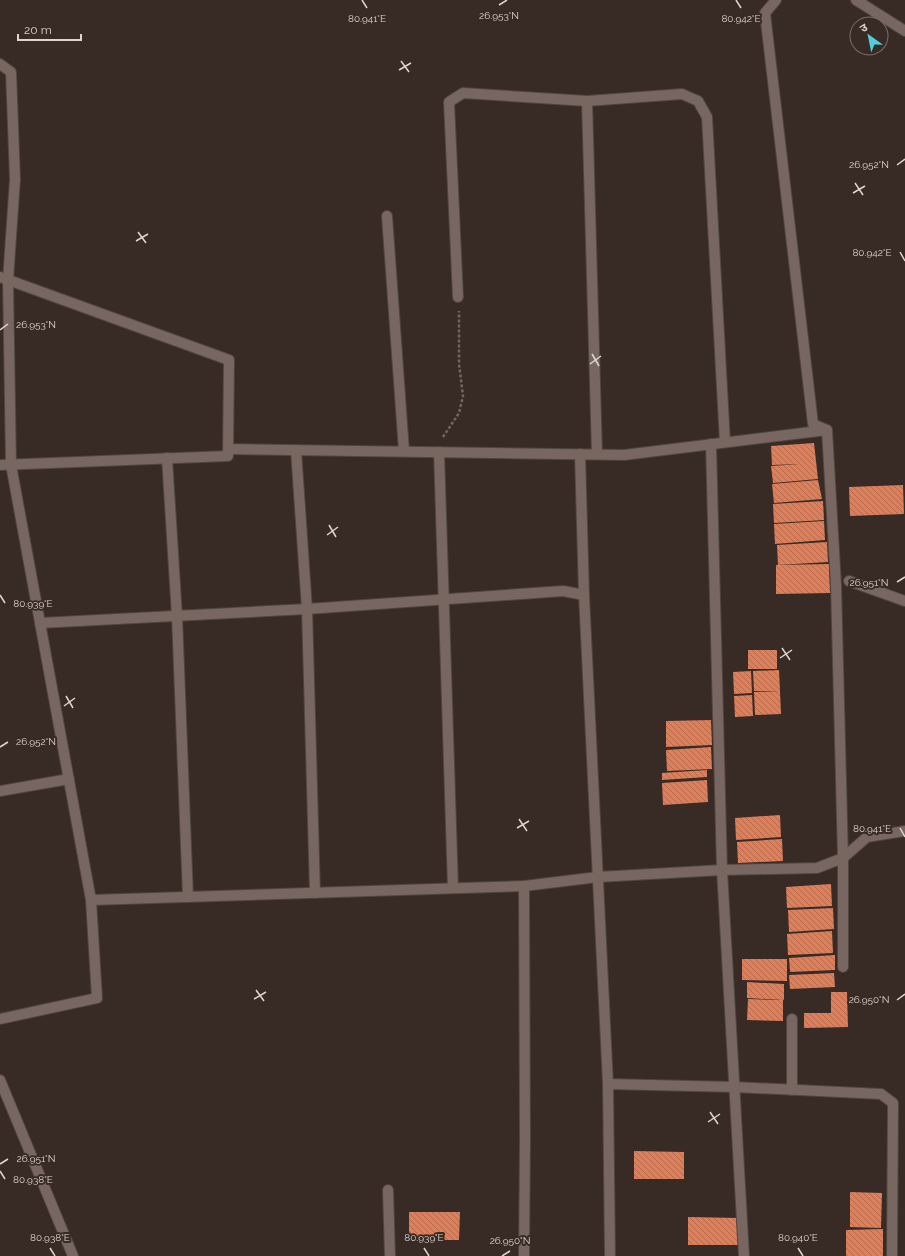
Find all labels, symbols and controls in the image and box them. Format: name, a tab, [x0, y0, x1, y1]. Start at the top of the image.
text: 26.953°N	[479, 10, 519, 21]
text: 80.941°E	[348, 13, 386, 24]
text: 80.942°E	[721, 13, 761, 24]
scale bar	[18, 16, 81, 42]
north arrow	[849, 16, 889, 56]
text: उ	[858, 21, 871, 35]
text: 20 m	[24, 23, 52, 37]
text: 26.952°N	[849, 159, 889, 170]
text: 80.942°E	[852, 247, 892, 258]
text: 26.953°N	[16, 319, 56, 330]
text: 26.951°N	[850, 577, 888, 588]
text: 80.939°E	[13, 598, 53, 609]
text: 26.952°N	[16, 736, 56, 747]
text: 80.941°E	[853, 823, 891, 834]
text: 26.950°N	[849, 994, 889, 1005]
text: 26.951°N	[17, 1153, 55, 1164]
text: 80.938°E	[13, 1174, 53, 1185]
text: 80.938°E	[30, 1232, 70, 1243]
text: 80.939°E	[404, 1232, 444, 1243]
text: 80.940°E	[778, 1232, 818, 1243]
text: 26.950°N	[490, 1235, 530, 1246]

